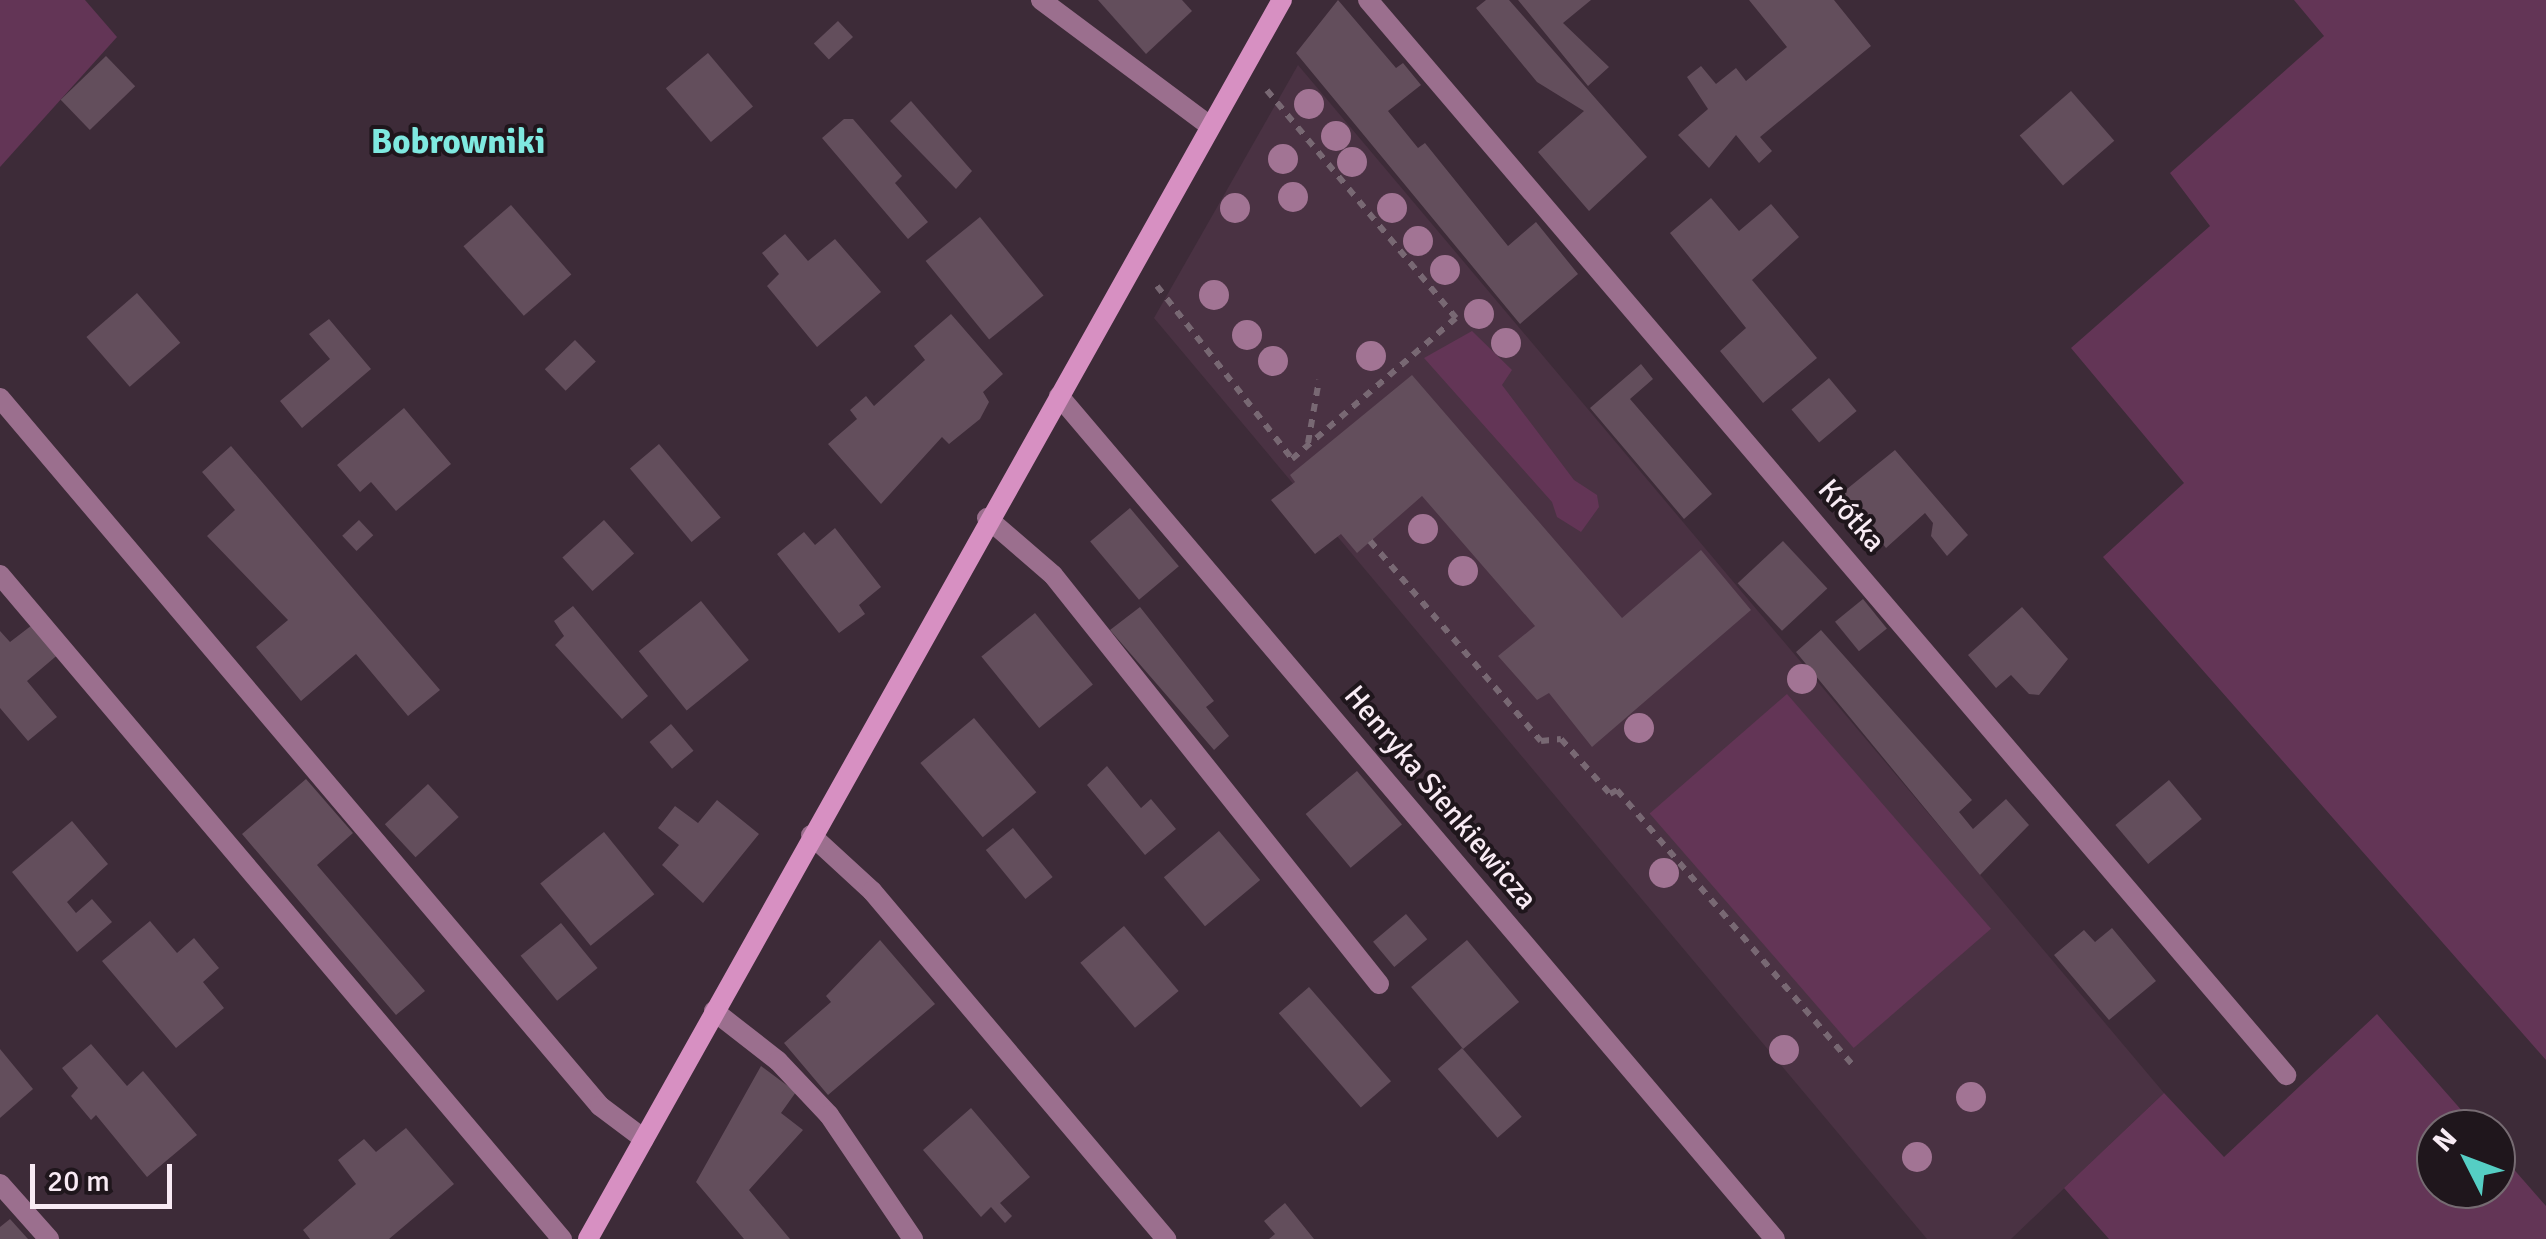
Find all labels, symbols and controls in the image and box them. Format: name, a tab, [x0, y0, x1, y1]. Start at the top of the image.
district label: Bobrowniki	[371, 121, 545, 163]
street label: Krótka	[1810, 472, 1892, 560]
street label: Henryka Sienkiewicza	[1336, 679, 1544, 917]
north arrow	[2416, 1109, 2516, 1209]
text: N	[2426, 1122, 2464, 1159]
scale bar	[35, 1144, 178, 1206]
text: 20 m	[47, 1163, 110, 1200]

